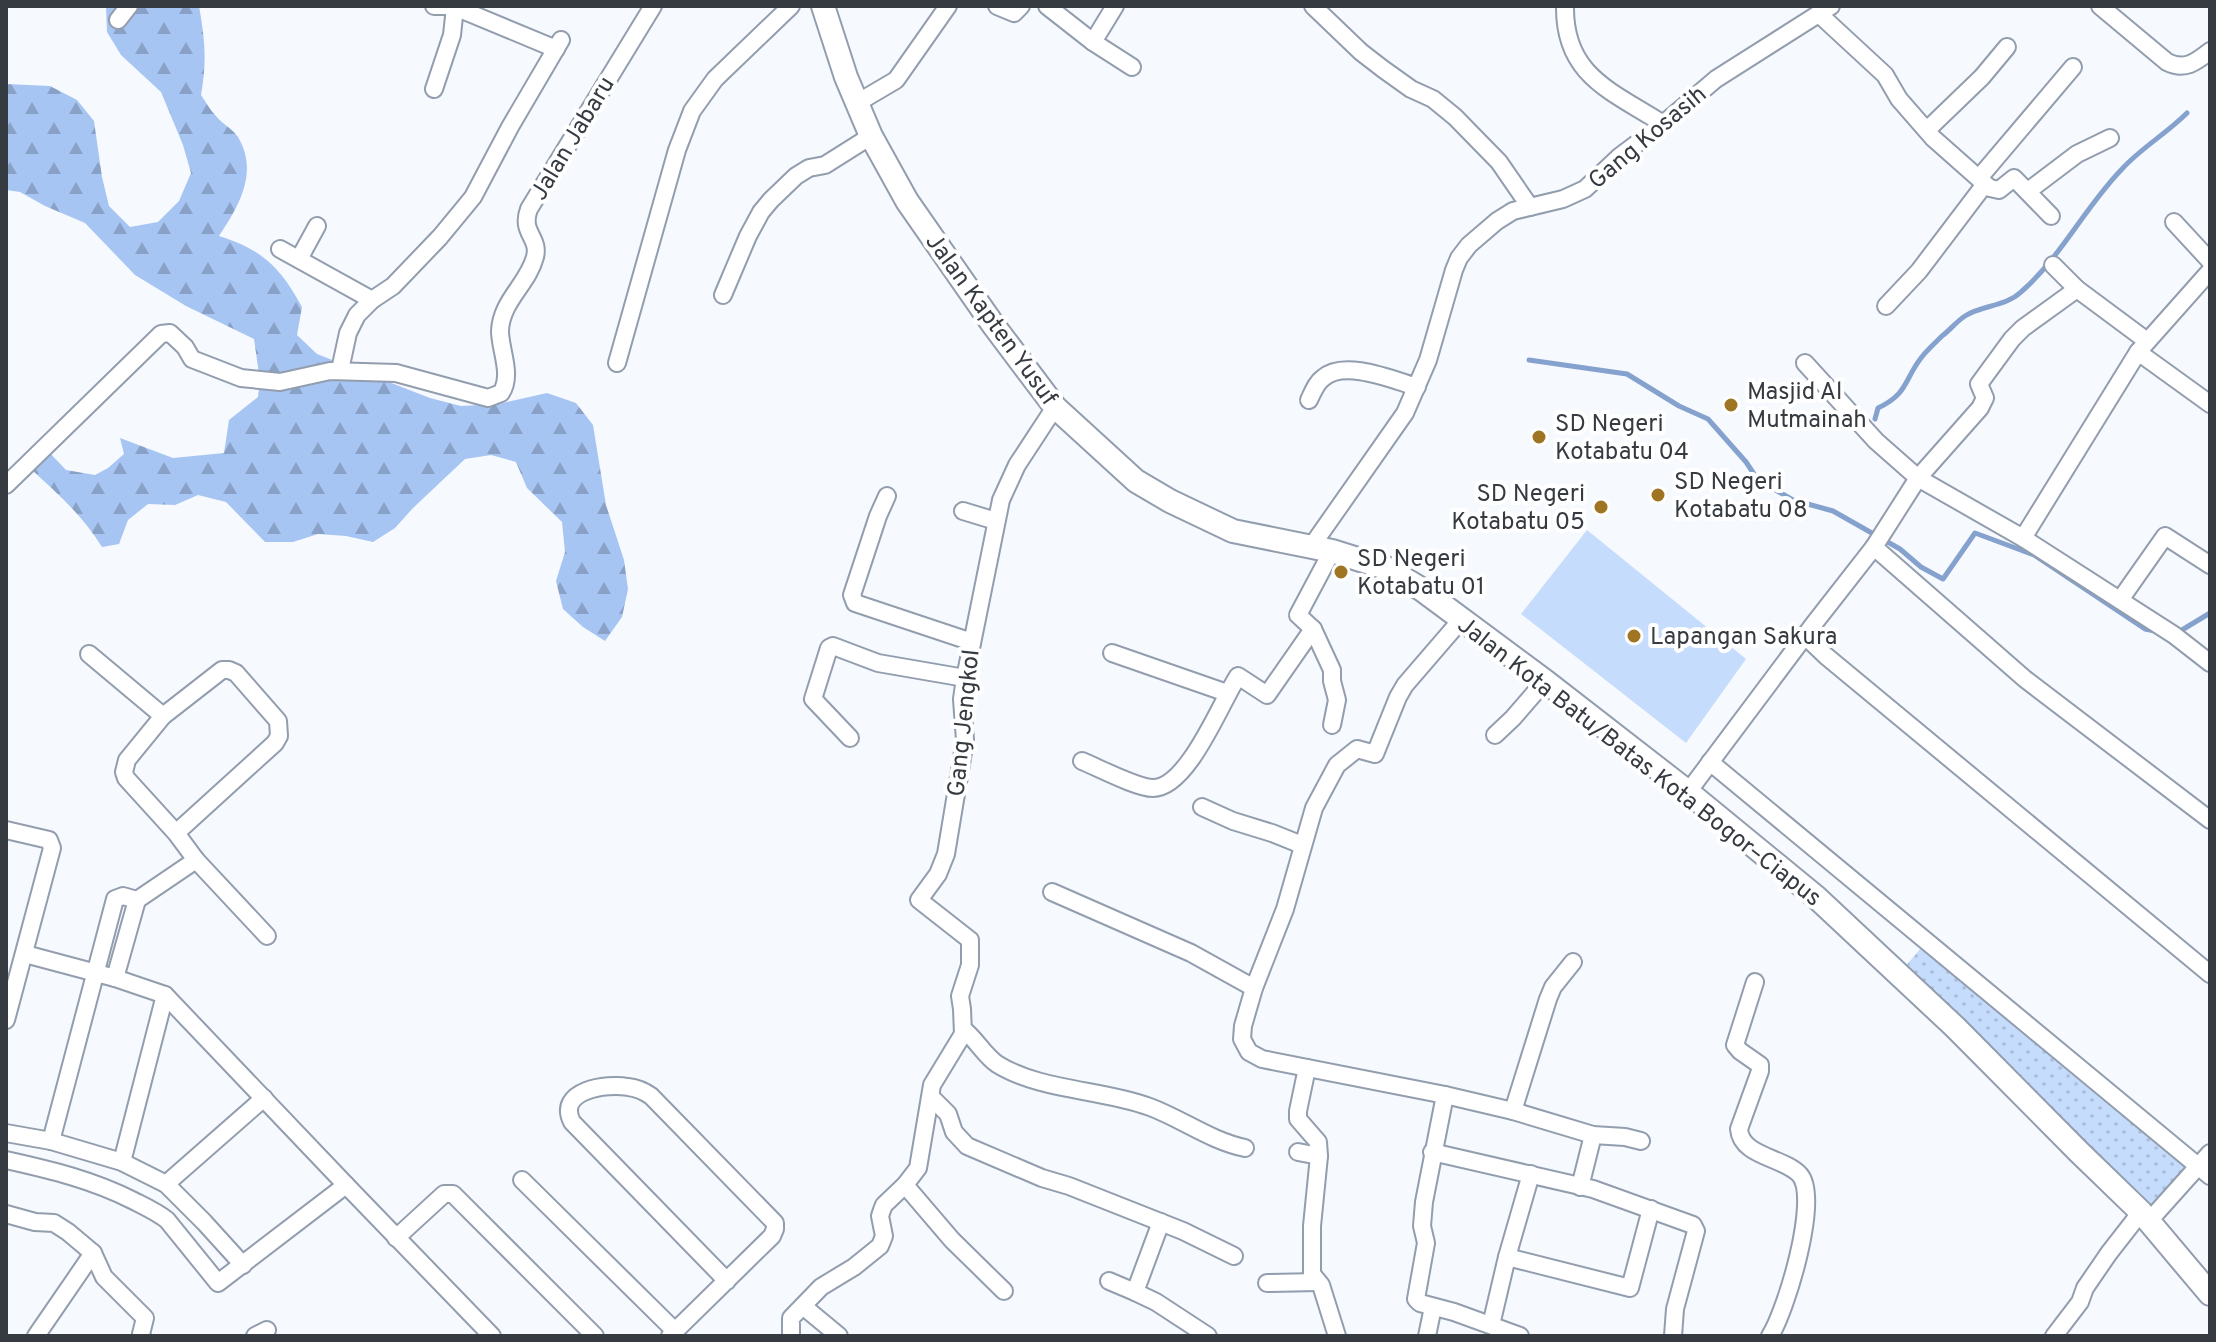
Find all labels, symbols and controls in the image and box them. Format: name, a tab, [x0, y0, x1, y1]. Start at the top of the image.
street label: Jalan Jabaru	[525, 72, 622, 206]
street label: Gang Kosasih	[1583, 80, 1714, 197]
street label: Jalan Kapten Yusuf	[918, 228, 1063, 412]
place label: Masjid Al Mutmainah	[1747, 378, 1867, 436]
marker: Masjid Al Mutmainah	[1722, 396, 1740, 414]
place label: SD Negeri Kotabatu 04	[1555, 410, 1689, 468]
marker: SD Negeri Kotabatu 04	[1530, 428, 1548, 446]
place label: SD Negeri Kotabatu 08	[1674, 468, 1808, 526]
place label: SD Negeri Kotabatu 05	[1451, 480, 1585, 538]
marker: SD Negeri Kotabatu 08	[1649, 486, 1667, 504]
marker: SD Negeri Kotabatu 05	[1592, 498, 1610, 516]
place label: SD Negeri Kotabatu 01	[1357, 545, 1485, 603]
marker: SD Negeri Kotabatu 01	[1332, 563, 1350, 581]
street label: Jalan Kota Batu/Batas Kota Bogor–Ciapus	[1451, 611, 1827, 914]
place label: Lapangan Sakura	[1650, 623, 1837, 653]
marker: Lapangan Sakura	[1625, 627, 1643, 645]
street label: Gang Jengkol	[942, 648, 988, 798]

